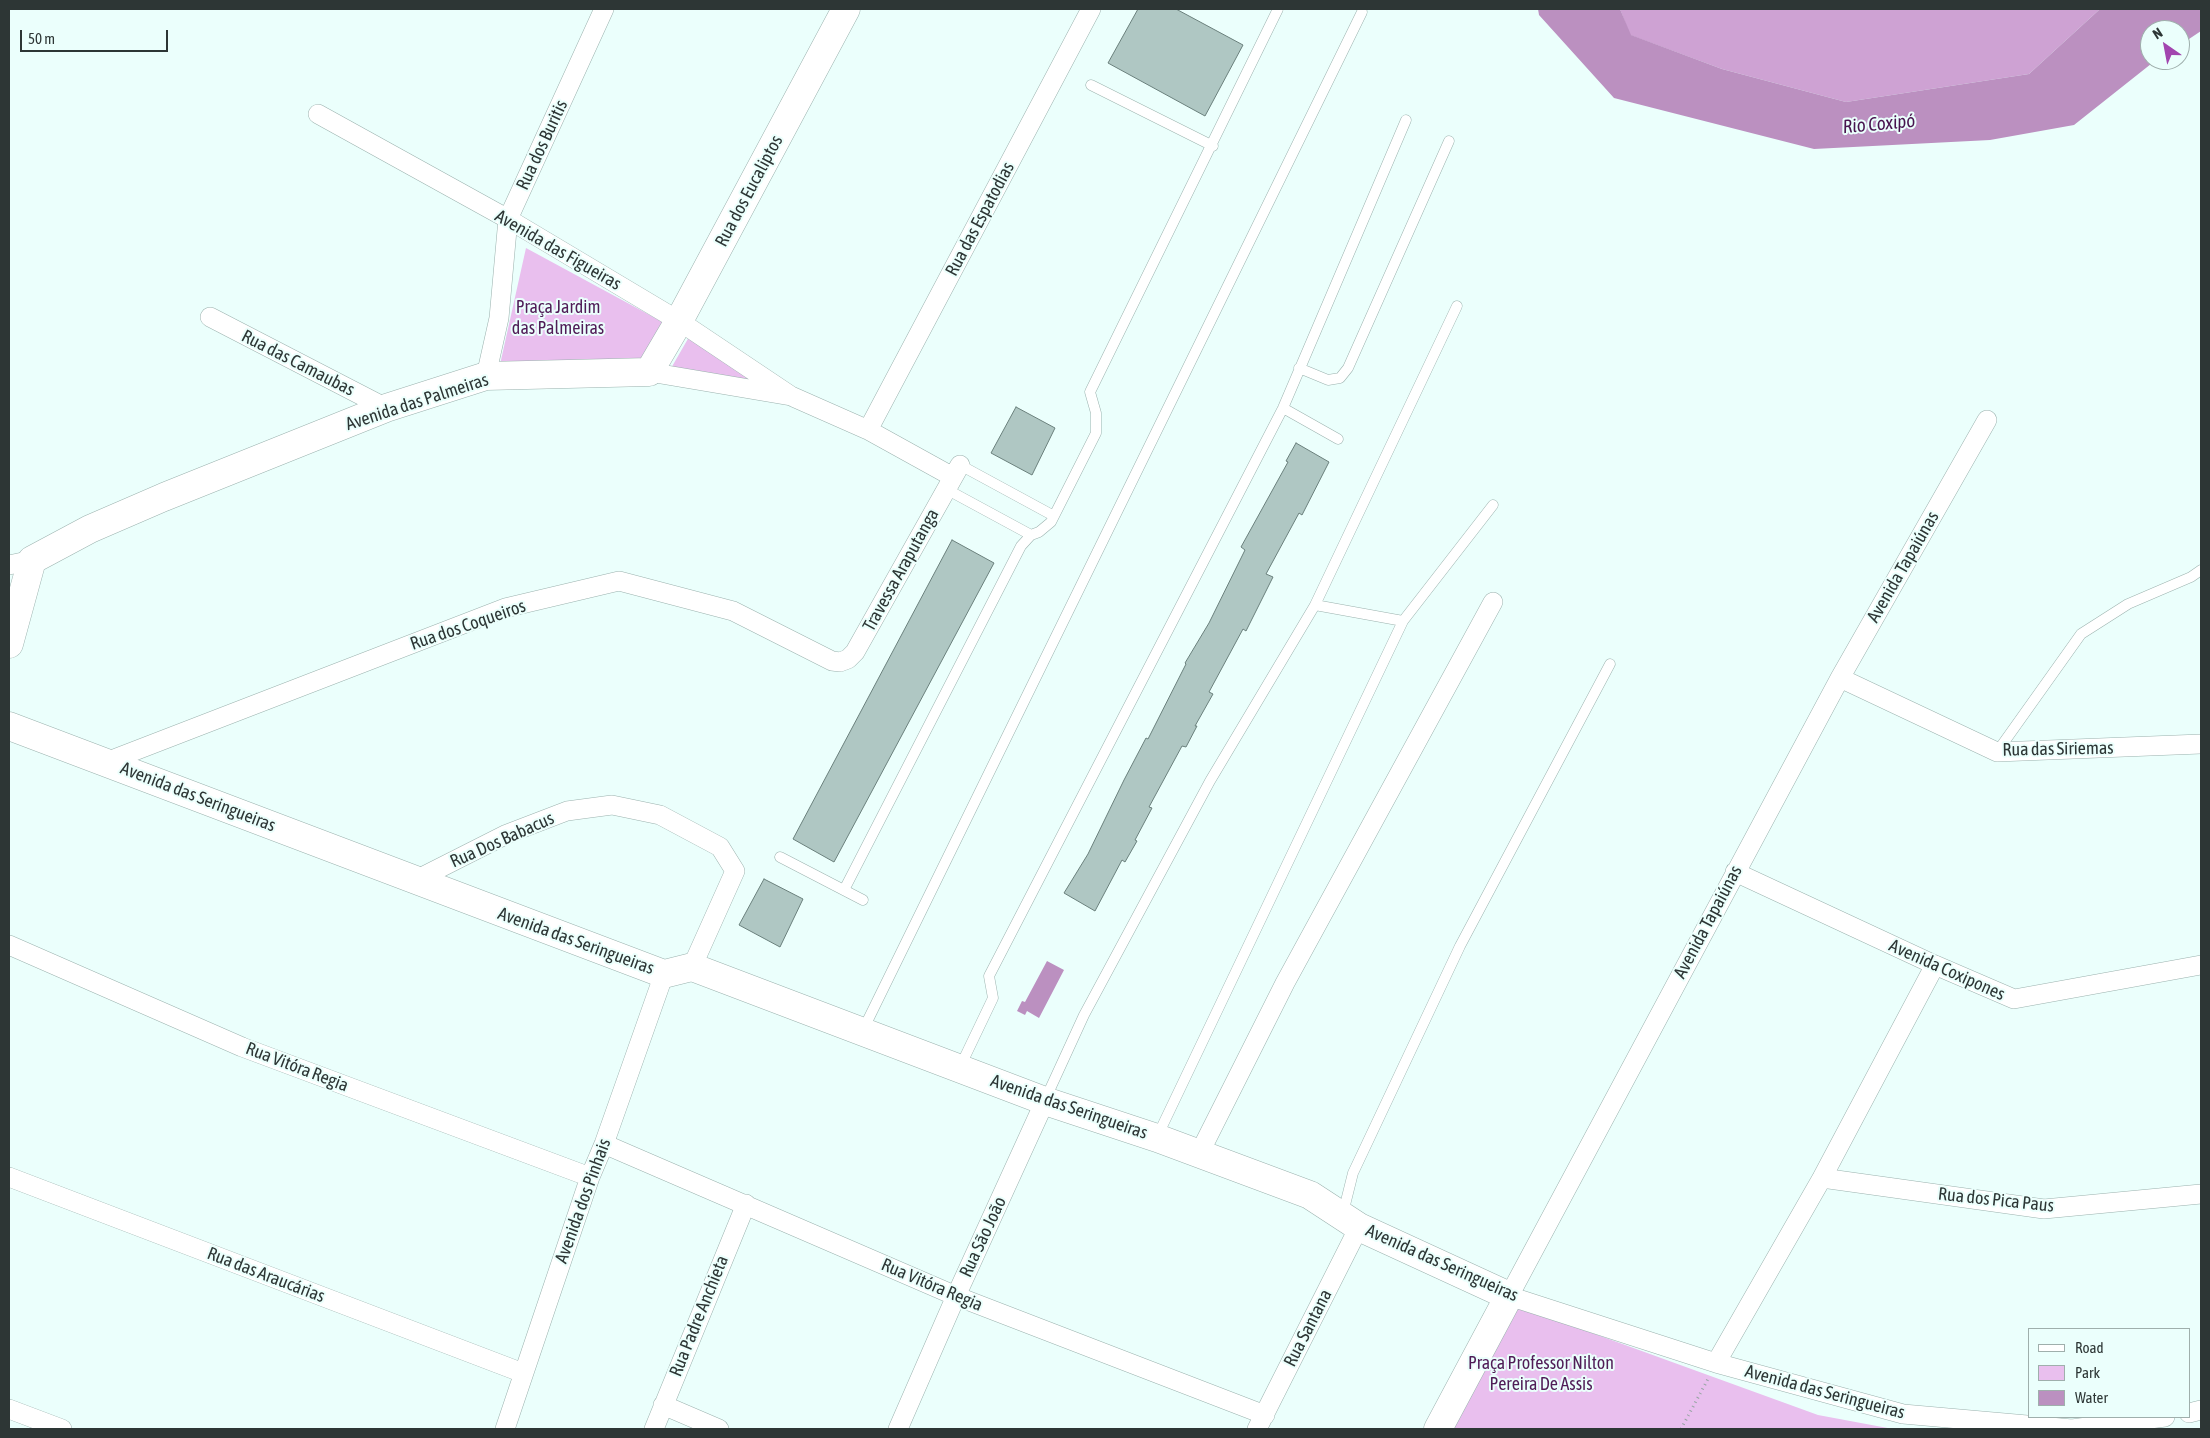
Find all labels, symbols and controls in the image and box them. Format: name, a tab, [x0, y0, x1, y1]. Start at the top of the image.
scale bar	[22, 20, 170, 52]
north arrow	[2140, 20, 2190, 70]
text: N	[2150, 24, 2165, 42]
text: 50 m	[28, 30, 55, 47]
street label: Rua dos Buritis	[512, 97, 572, 193]
water label: Rio Coxipó	[1842, 109, 1916, 139]
street label: Rua dos Eucaliptos	[711, 132, 787, 250]
street label: Rua das Espatodias	[941, 158, 1019, 280]
street label: Avenida das Figueiras	[491, 205, 625, 295]
park label: Praça Jardim das Palmeiras	[512, 296, 604, 338]
street label: Rua das Camaubas	[238, 325, 358, 401]
street label: Avenida das Palmeiras	[343, 369, 491, 435]
street label: Travessa Araputanga	[858, 505, 944, 635]
street label: Avenida Tapaiúnas	[1862, 508, 1944, 626]
street label: Rua dos Coqueiros	[407, 595, 529, 655]
street label: Rua das Siriemas	[2002, 737, 2114, 761]
street label: Avenida das Seringueiras	[117, 757, 279, 837]
street label: Rua Dos Babacus	[447, 807, 557, 873]
street label: Avenida Tapaiúnas	[1669, 862, 1747, 982]
street label: Avenida das Seringueiras	[495, 903, 657, 979]
street label: Avenida Coxipones	[1886, 935, 2008, 1005]
street label: Rua Vitóra Regia	[243, 1038, 351, 1096]
street label: Avenida das Seringueiras	[988, 1070, 1150, 1144]
street label: Avenida dos Pinhais	[550, 1136, 616, 1266]
street label: Rua dos Pica Paus	[1937, 1183, 2055, 1217]
street label: Rua São João	[955, 1193, 1011, 1281]
street label: Avenida das Seringueiras	[1362, 1220, 1522, 1306]
street label: Rua das Araucárias	[204, 1243, 328, 1307]
street label: Rua Padre Anchieta	[665, 1252, 733, 1380]
street label: Rua Vitóra Regia	[878, 1254, 986, 1316]
street label: Rua Santana	[1279, 1286, 1337, 1370]
legend	[2028, 1328, 2190, 1418]
text: Road	[2075, 1339, 2104, 1356]
park label: Praça Professor Nilton Pereira De Assis	[1468, 1352, 1614, 1395]
street label: Avenida das Seringueiras	[1743, 1360, 1907, 1424]
text: Park	[2075, 1364, 2100, 1381]
text: Water	[2075, 1389, 2108, 1406]

